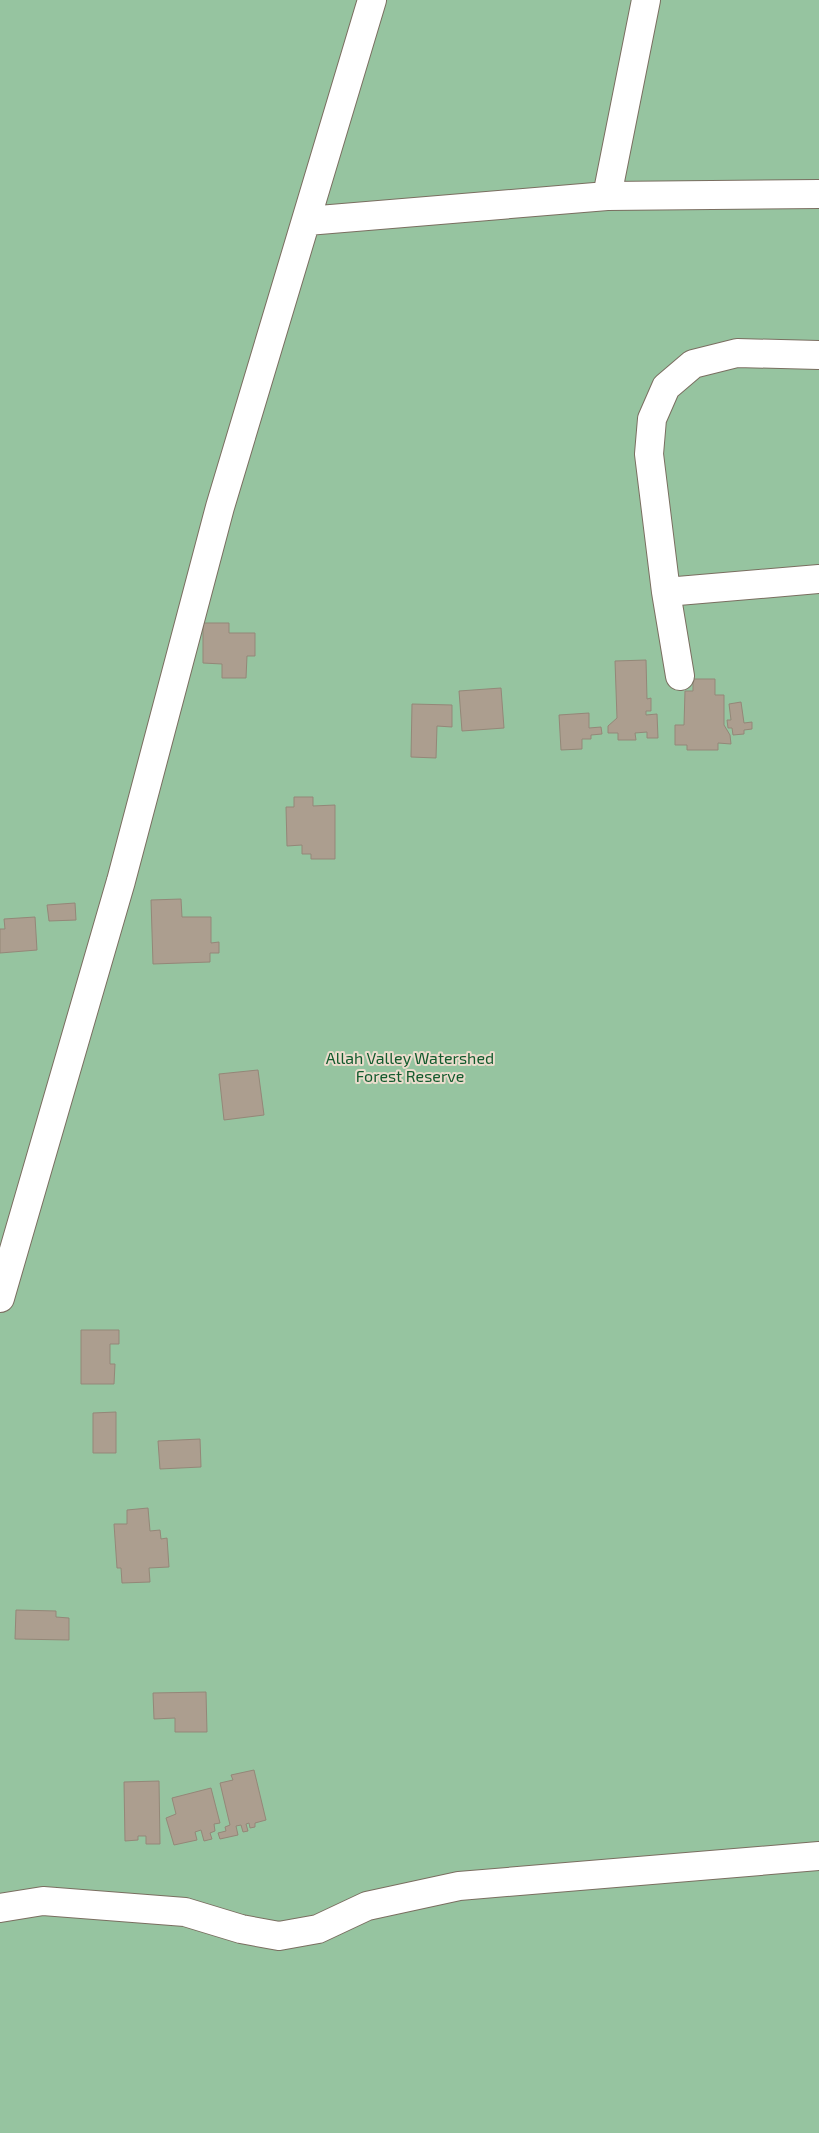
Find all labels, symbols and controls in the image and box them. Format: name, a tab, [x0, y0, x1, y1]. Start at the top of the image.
park label: Allah Valley Watershed Forest Reserve	[326, 1048, 494, 1085]

